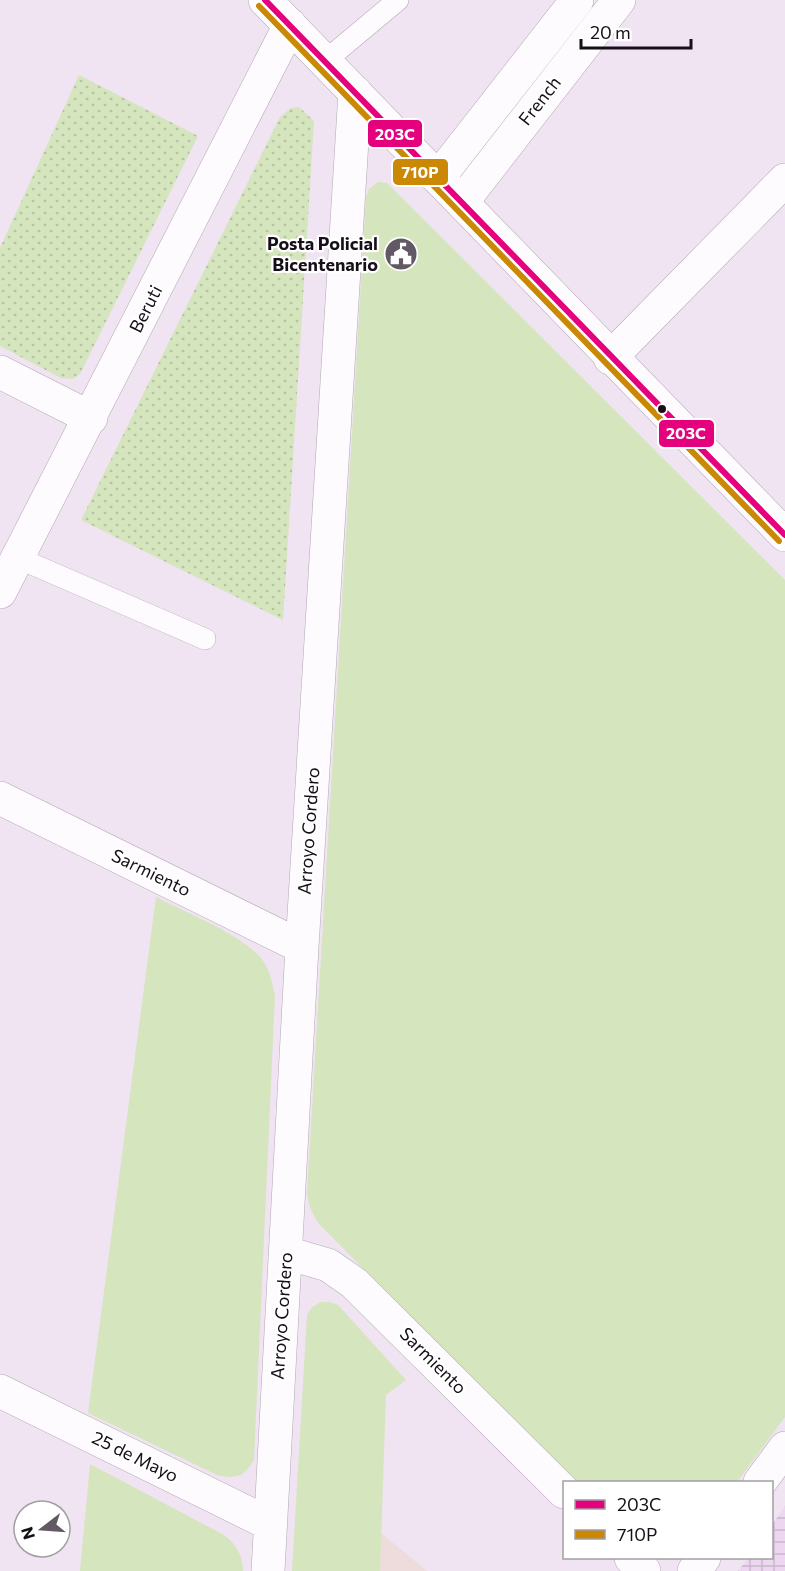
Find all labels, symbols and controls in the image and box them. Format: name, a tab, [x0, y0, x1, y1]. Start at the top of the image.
scale bar	[581, 12, 690, 50]
text: 20 m	[590, 21, 631, 43]
street label: French	[513, 72, 565, 129]
line badge: 203C	[367, 119, 423, 148]
text: 203C	[375, 124, 415, 143]
line badge: 710P	[392, 158, 449, 186]
text: 710P	[401, 162, 439, 181]
place label: Posta Policial Bicentenario	[267, 232, 378, 275]
public building icon: Posta Policial Bicentenario	[383, 236, 419, 272]
street label: Beruti	[124, 281, 166, 336]
unlabelled marker	[656, 403, 668, 415]
line badge: 203C	[658, 419, 715, 448]
text: 203C	[666, 423, 706, 442]
street label: Arroyo Cordero	[293, 767, 323, 895]
street label: Sarmiento	[108, 844, 195, 901]
street label: Arroyo Cordero	[266, 1252, 296, 1380]
street label: Sarmiento	[396, 1322, 472, 1398]
street label: 25 de Mayo	[89, 1426, 182, 1486]
legend	[563, 1481, 773, 1559]
text: 203C	[617, 1493, 661, 1515]
north arrow	[12, 1499, 72, 1559]
text: 710P	[617, 1523, 657, 1545]
text: N	[16, 1525, 38, 1542]

